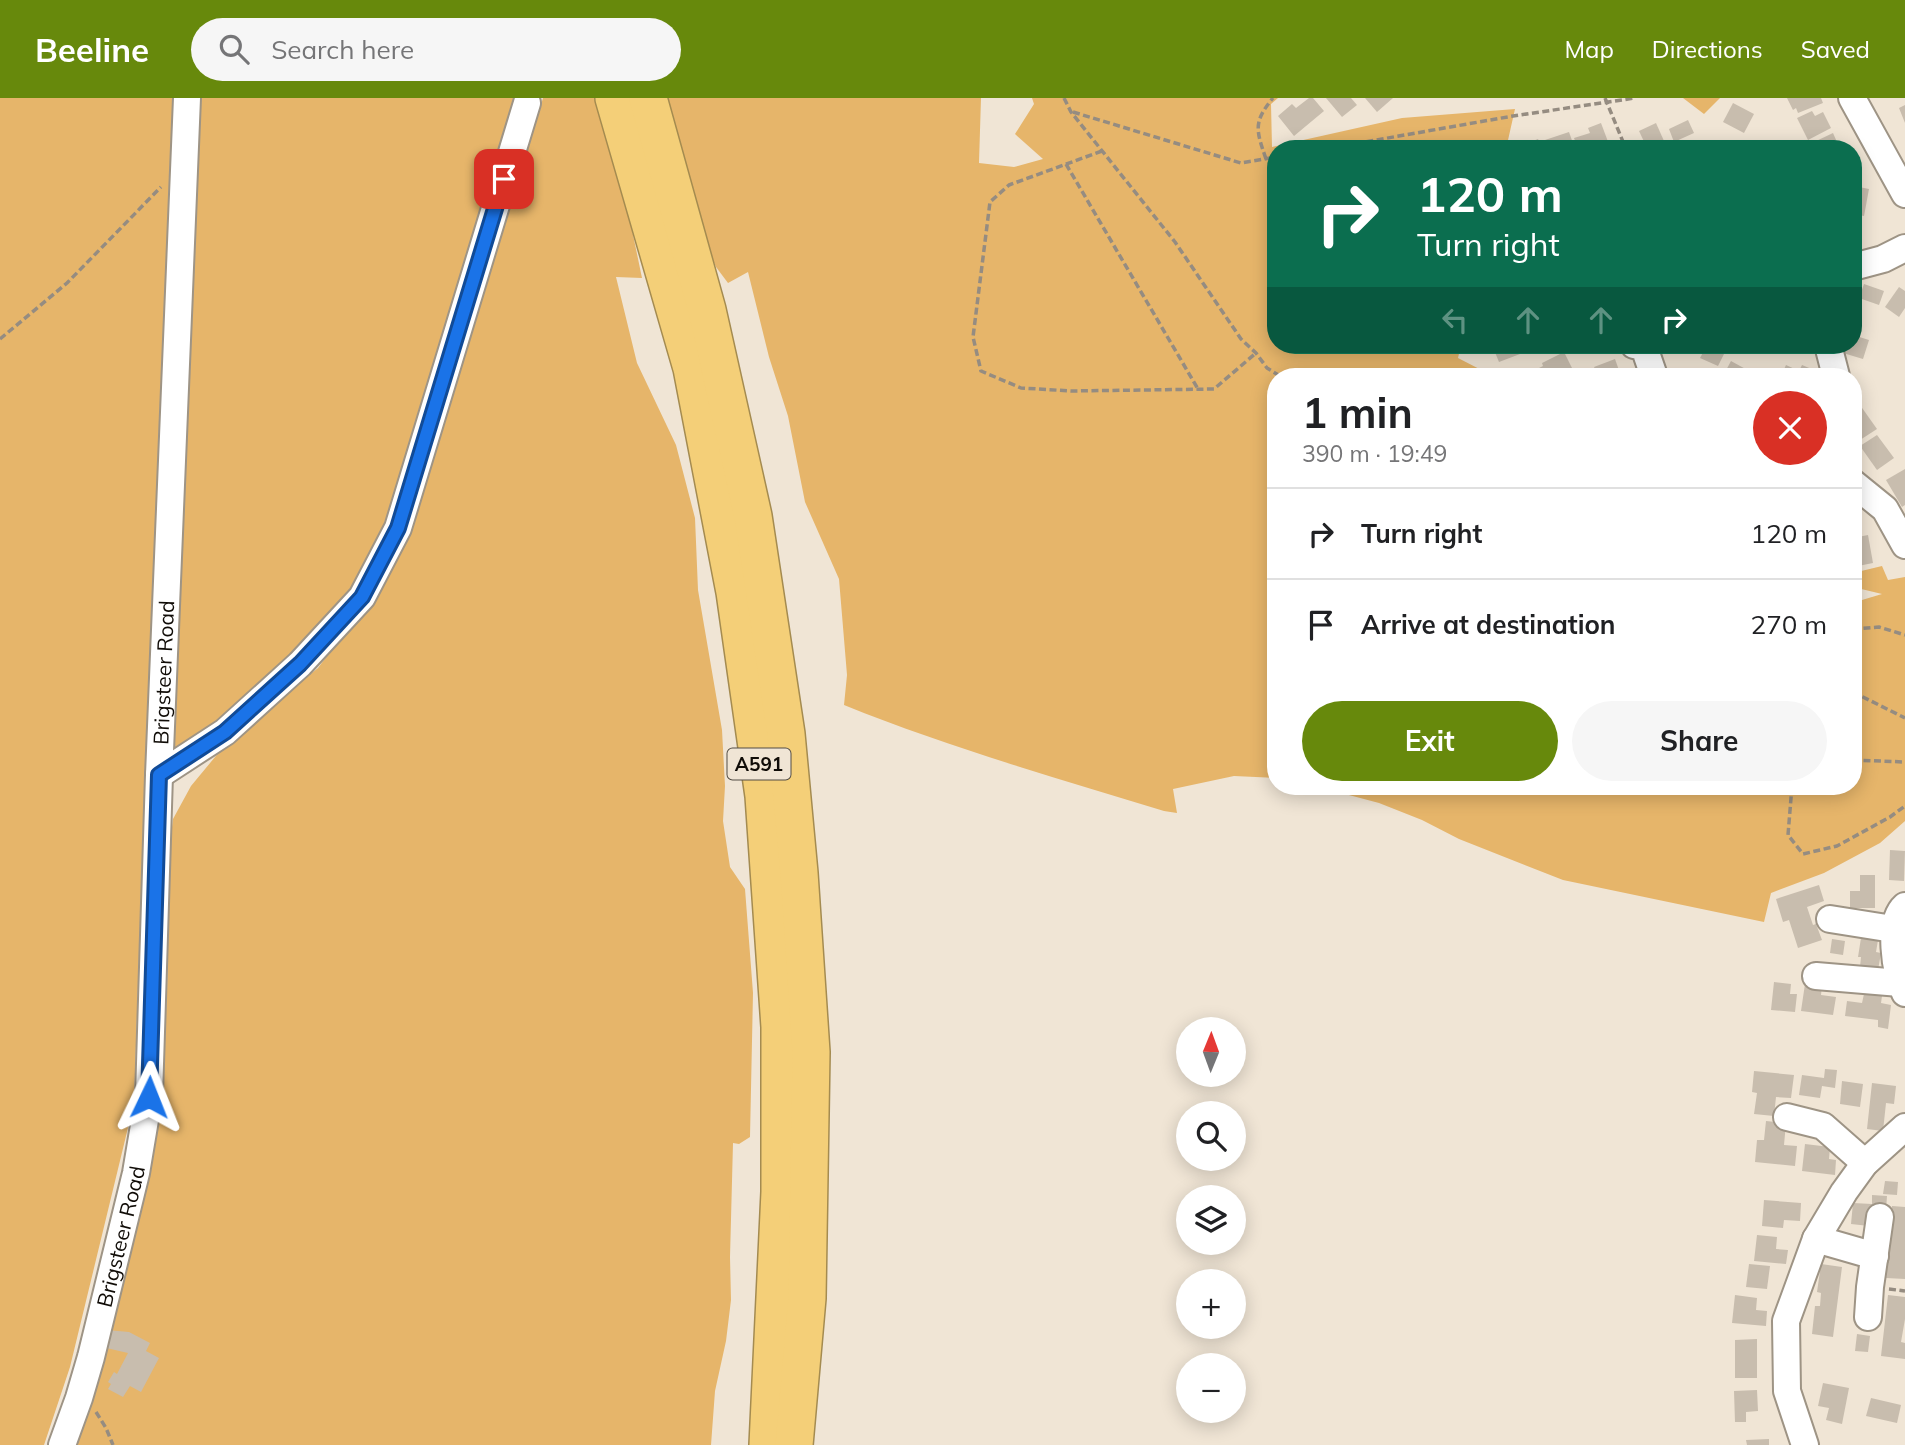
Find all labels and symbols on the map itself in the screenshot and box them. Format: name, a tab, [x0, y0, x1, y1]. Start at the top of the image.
pin	[474, 149, 534, 209]
street label: Brigsteer Road	[147, 600, 179, 745]
road number: A591	[728, 748, 790, 779]
north arrow	[1176, 1017, 1246, 1087]
position arrow	[112, 1060, 186, 1134]
street label: Brigsteer Road	[91, 1164, 150, 1310]

